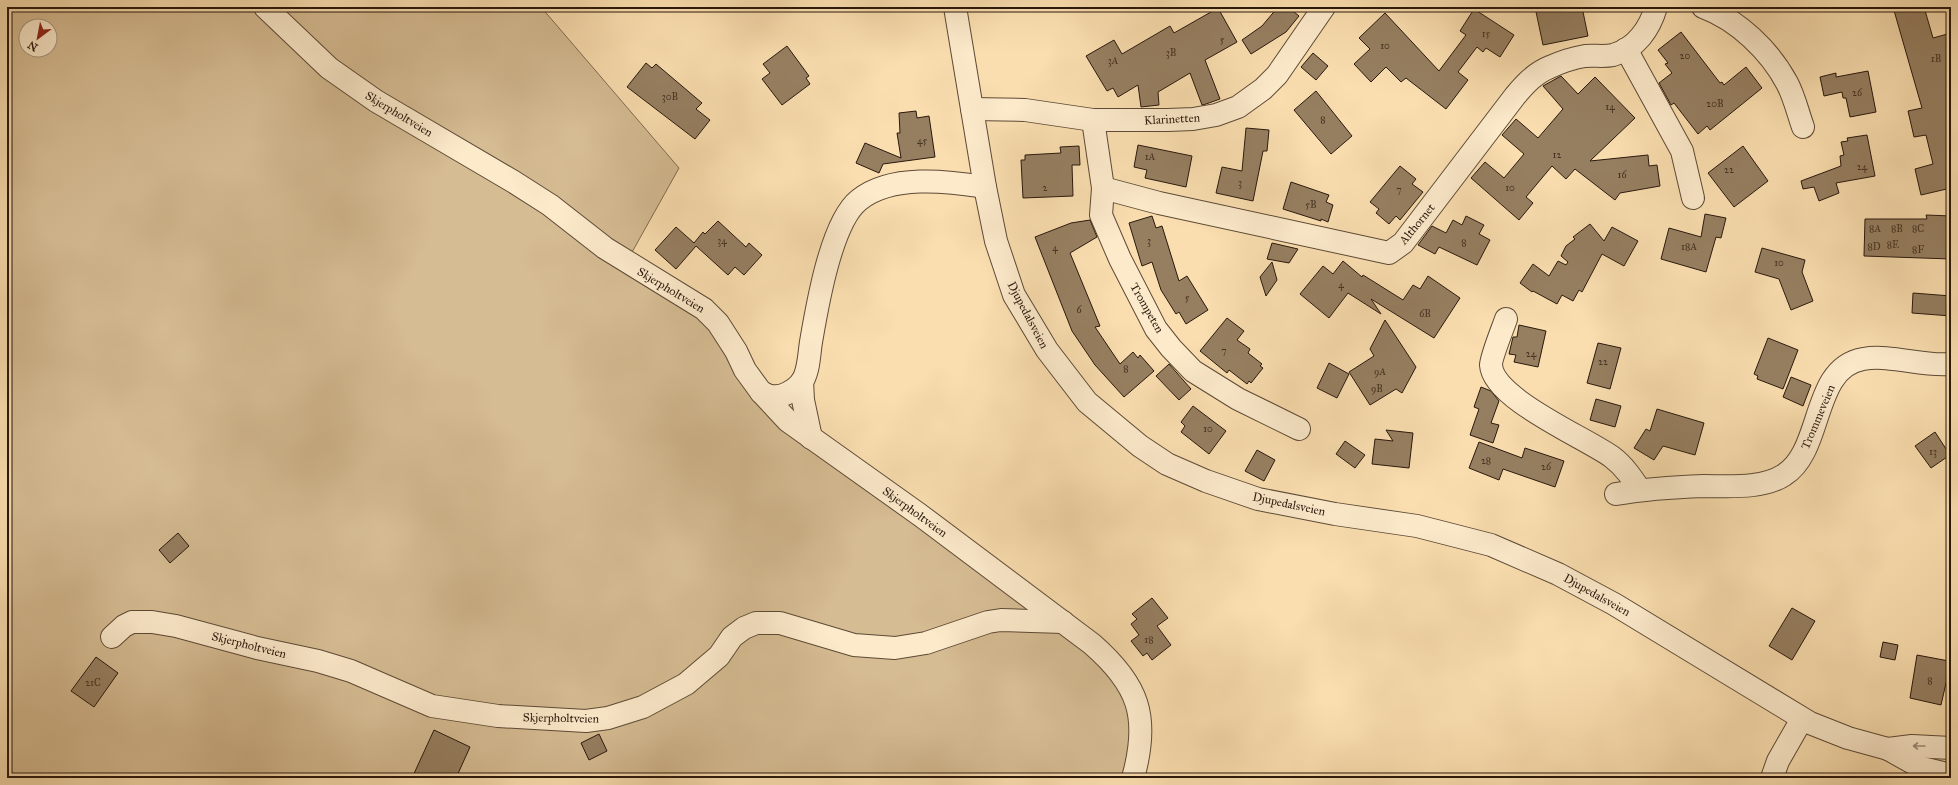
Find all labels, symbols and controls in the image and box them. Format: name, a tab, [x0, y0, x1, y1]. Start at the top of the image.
north arrow	[18, 18, 58, 58]
house number: 15	[1482, 28, 1491, 40]
house number: 5	[1220, 34, 1225, 46]
text: N	[25, 38, 40, 54]
house number: 10	[1380, 40, 1390, 52]
house number: 3B	[1166, 47, 1176, 59]
house number: 20	[1680, 50, 1691, 62]
house number: 1B	[1931, 53, 1941, 65]
house number: 3A	[1108, 55, 1119, 67]
house number: 26	[1852, 87, 1863, 99]
street label: Skjerpholtveien	[363, 88, 436, 140]
house number: 30B	[662, 91, 678, 103]
house number: 20B	[1706, 98, 1724, 110]
house number: 14	[1605, 101, 1615, 113]
street label: Klarinetten	[1144, 111, 1201, 127]
house number: 8	[1320, 114, 1326, 126]
house number: 45	[917, 135, 927, 147]
house number: 12	[1553, 149, 1562, 161]
house number: 1A	[1145, 151, 1156, 163]
house number: 24	[1857, 161, 1868, 173]
house number: 22	[1724, 164, 1734, 176]
house number: 16	[1617, 169, 1627, 181]
house number: 3	[1238, 177, 1242, 189]
house number: 2	[1043, 182, 1048, 194]
house number: 10	[1505, 182, 1515, 194]
house number: 7	[1396, 184, 1402, 196]
house number: 5B	[1305, 199, 1317, 211]
street label: Althornet	[1396, 200, 1438, 248]
house number: 8A	[1869, 223, 1881, 235]
house number: 8B	[1891, 223, 1903, 235]
house number: 8C	[1912, 223, 1924, 235]
house number: 34	[717, 235, 727, 247]
house number: 3	[1147, 235, 1151, 247]
house number: 8	[1461, 237, 1467, 249]
house number: 8E	[1887, 239, 1899, 251]
house number: 18A	[1681, 241, 1697, 253]
house number: 8D	[1867, 241, 1881, 253]
house number: 4	[1052, 242, 1058, 254]
house number: 8F	[1912, 244, 1924, 256]
house number: 10	[1774, 257, 1784, 269]
street label: Skjerpholtveien	[635, 264, 708, 316]
street label: Djupedalsveien	[1004, 279, 1052, 351]
house number: 4	[1338, 279, 1344, 291]
street label: Trompeten	[1127, 281, 1167, 336]
house number: 5	[1185, 292, 1190, 304]
house number: 6	[1076, 304, 1082, 316]
house number: 6B	[1419, 308, 1431, 320]
house number: 7	[1221, 345, 1227, 357]
house number: 24	[1526, 348, 1537, 360]
house number: 22	[1598, 356, 1608, 368]
house number: 8	[1123, 363, 1129, 375]
house number: 9A	[1374, 366, 1386, 378]
street label: Trommeveien	[1798, 382, 1838, 451]
house number: 9B	[1371, 383, 1383, 395]
house number: 10	[1203, 423, 1213, 435]
house number: 13	[1929, 446, 1937, 458]
house number: 28	[1481, 455, 1491, 467]
house number: 26	[1541, 461, 1552, 473]
street label: Skjerpholtveien	[880, 484, 950, 540]
street label: Djupedalsveien	[1251, 489, 1327, 519]
street label: Djupedalsveien	[1561, 571, 1633, 619]
street label: Skjerpholtveien	[210, 629, 288, 661]
house number: 18	[1144, 634, 1154, 646]
house number: 8	[1927, 675, 1933, 687]
house number: 21C	[85, 677, 101, 689]
street label: Skjerpholtveien	[523, 710, 600, 726]
one-way arrow	[1913, 742, 1926, 750]

